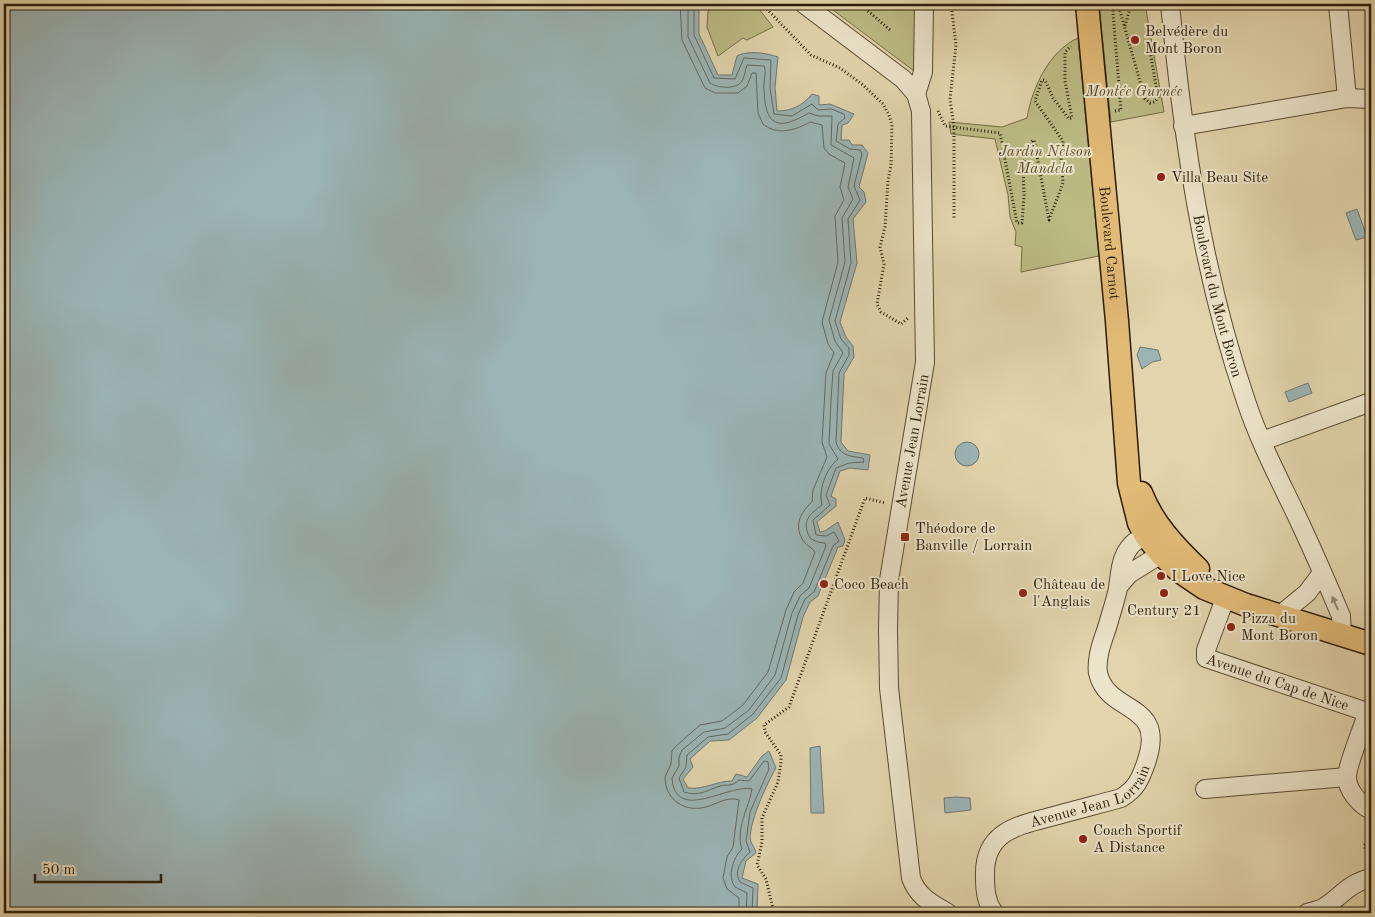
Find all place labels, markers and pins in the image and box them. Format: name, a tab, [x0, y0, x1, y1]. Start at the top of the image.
place label: Belvédère du Mont Boron	[1145, 25, 1228, 57]
marker: Belvédère du Mont Boron	[1129, 34, 1141, 46]
marker: Villa Beau Site	[1155, 171, 1167, 183]
place label: Villa Beau Site	[1171, 171, 1268, 186]
place label: Théodore de Banville / Lorrain	[915, 522, 1032, 554]
marker: Théodore de Banville / Lorrain	[899, 531, 911, 543]
marker: I Love Nice	[1155, 570, 1167, 582]
place label: I Love Nice	[1171, 570, 1245, 585]
marker: Coco Beach	[818, 578, 830, 590]
place label: Coco Beach	[834, 578, 909, 593]
place label: Château de l'Anglais	[1033, 578, 1105, 610]
marker: Château de l'Anglais	[1017, 587, 1029, 599]
marker: Century 21	[1158, 587, 1170, 599]
place label: Century 21	[1127, 604, 1201, 619]
place label: Pizza du Mont Boron	[1241, 612, 1318, 644]
marker: Pizza du Mont Boron	[1225, 621, 1237, 633]
place label: Coach Sportif A Distance	[1093, 824, 1183, 856]
marker: Coach Sportif A Distance	[1077, 833, 1089, 845]

